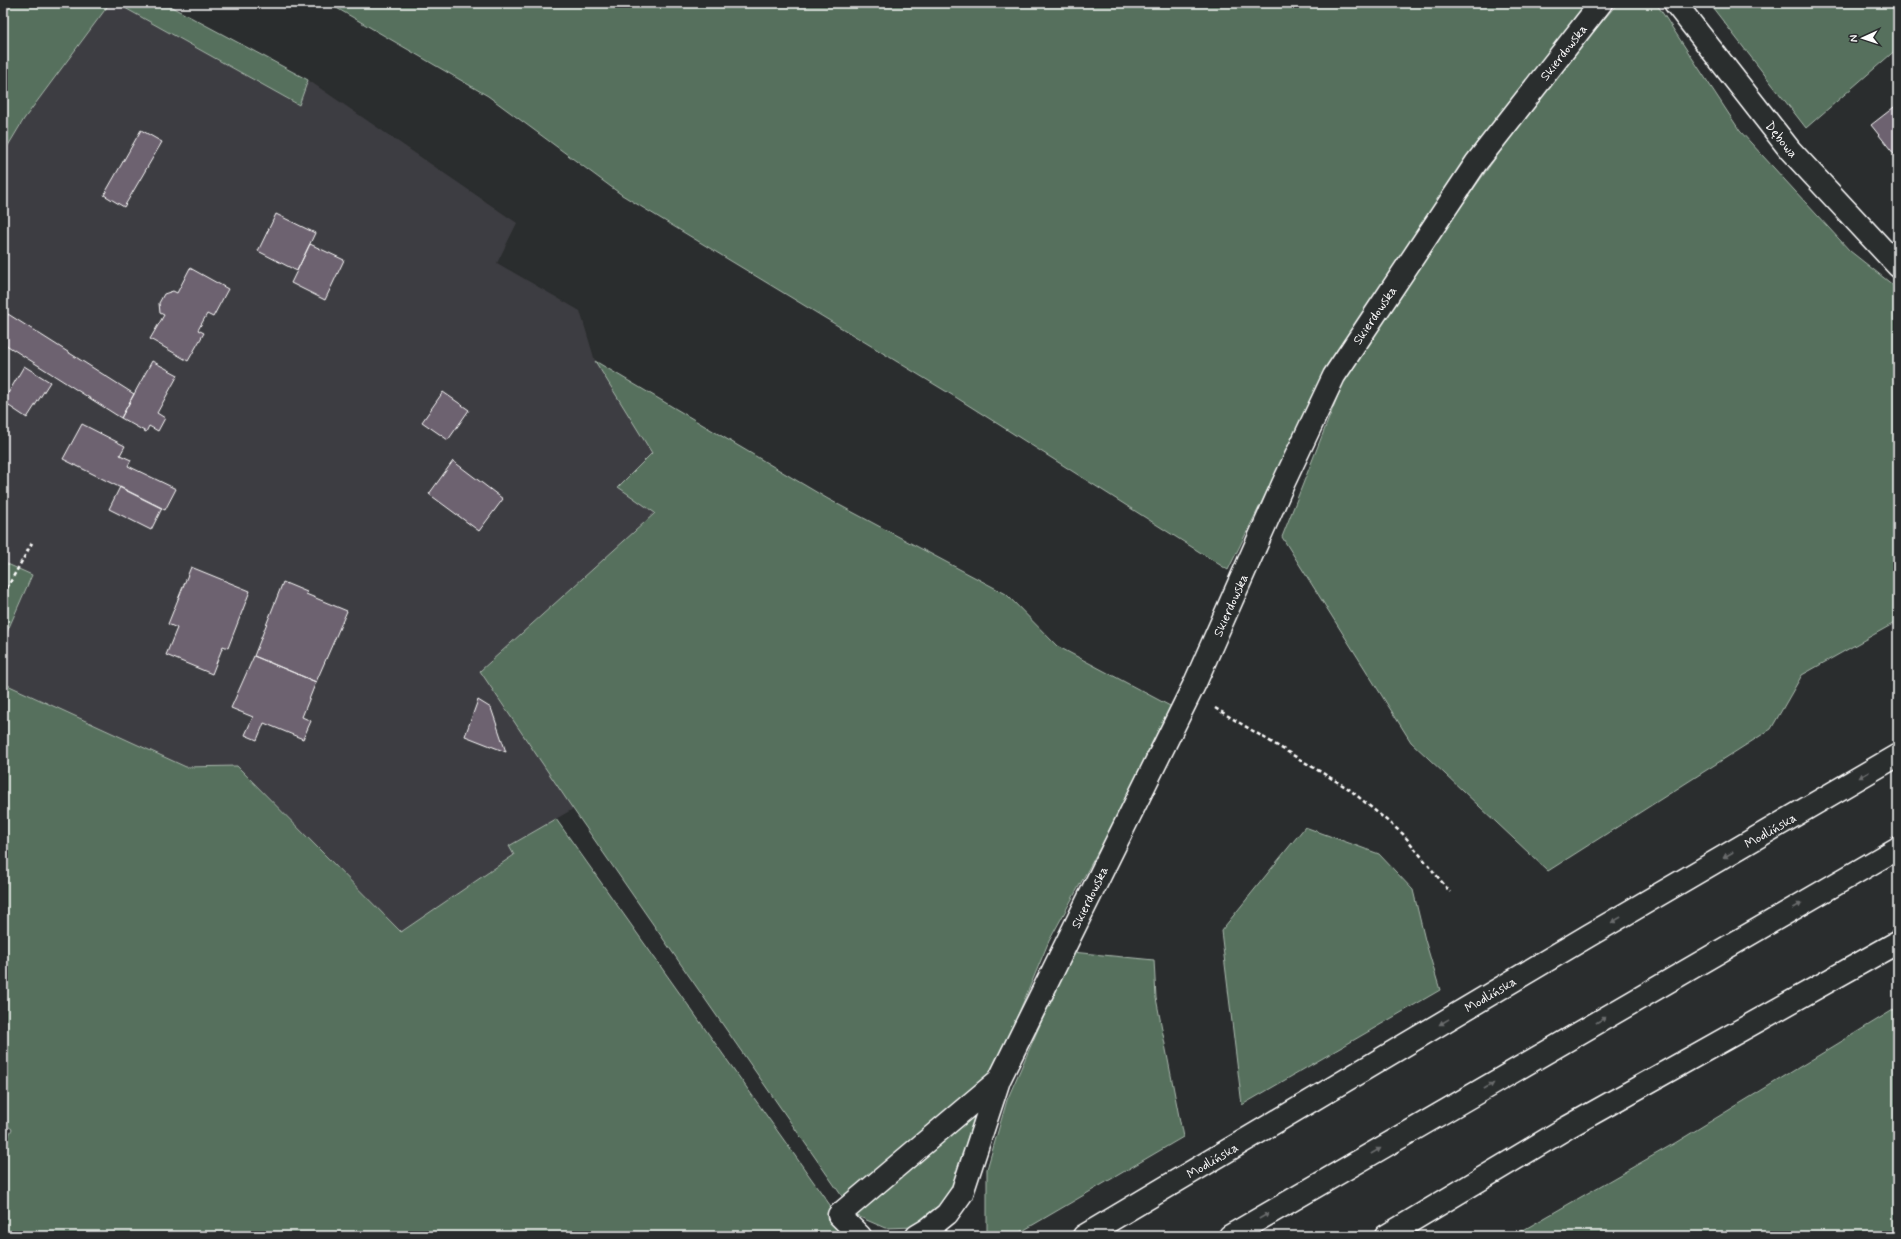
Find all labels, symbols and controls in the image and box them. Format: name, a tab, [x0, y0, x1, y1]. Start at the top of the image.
north arrow	[1843, 18, 1883, 58]
street label: Skierdowska	[1537, 21, 1592, 85]
text: N	[1847, 34, 1861, 42]
street label: Dębowa	[1761, 118, 1801, 162]
street label: Skierdowska	[1349, 283, 1401, 348]
street label: Skierdowska	[1210, 571, 1253, 640]
one-way arrow	[1858, 772, 1870, 779]
street label: Modlińska	[1742, 809, 1800, 853]
one-way arrow	[1722, 851, 1734, 858]
street label: Skierdowska	[1068, 863, 1113, 932]
one-way arrow	[1791, 903, 1803, 910]
one-way arrow	[1610, 917, 1622, 924]
street label: Modlińska	[1462, 973, 1520, 1017]
one-way arrow	[1595, 1017, 1607, 1024]
one-way arrow	[1438, 1019, 1450, 1026]
one-way arrow	[1483, 1082, 1495, 1089]
street label: Modlińska	[1184, 1139, 1242, 1183]
one-way arrow	[1371, 1147, 1381, 1155]
one-way arrow	[1258, 1213, 1270, 1220]

